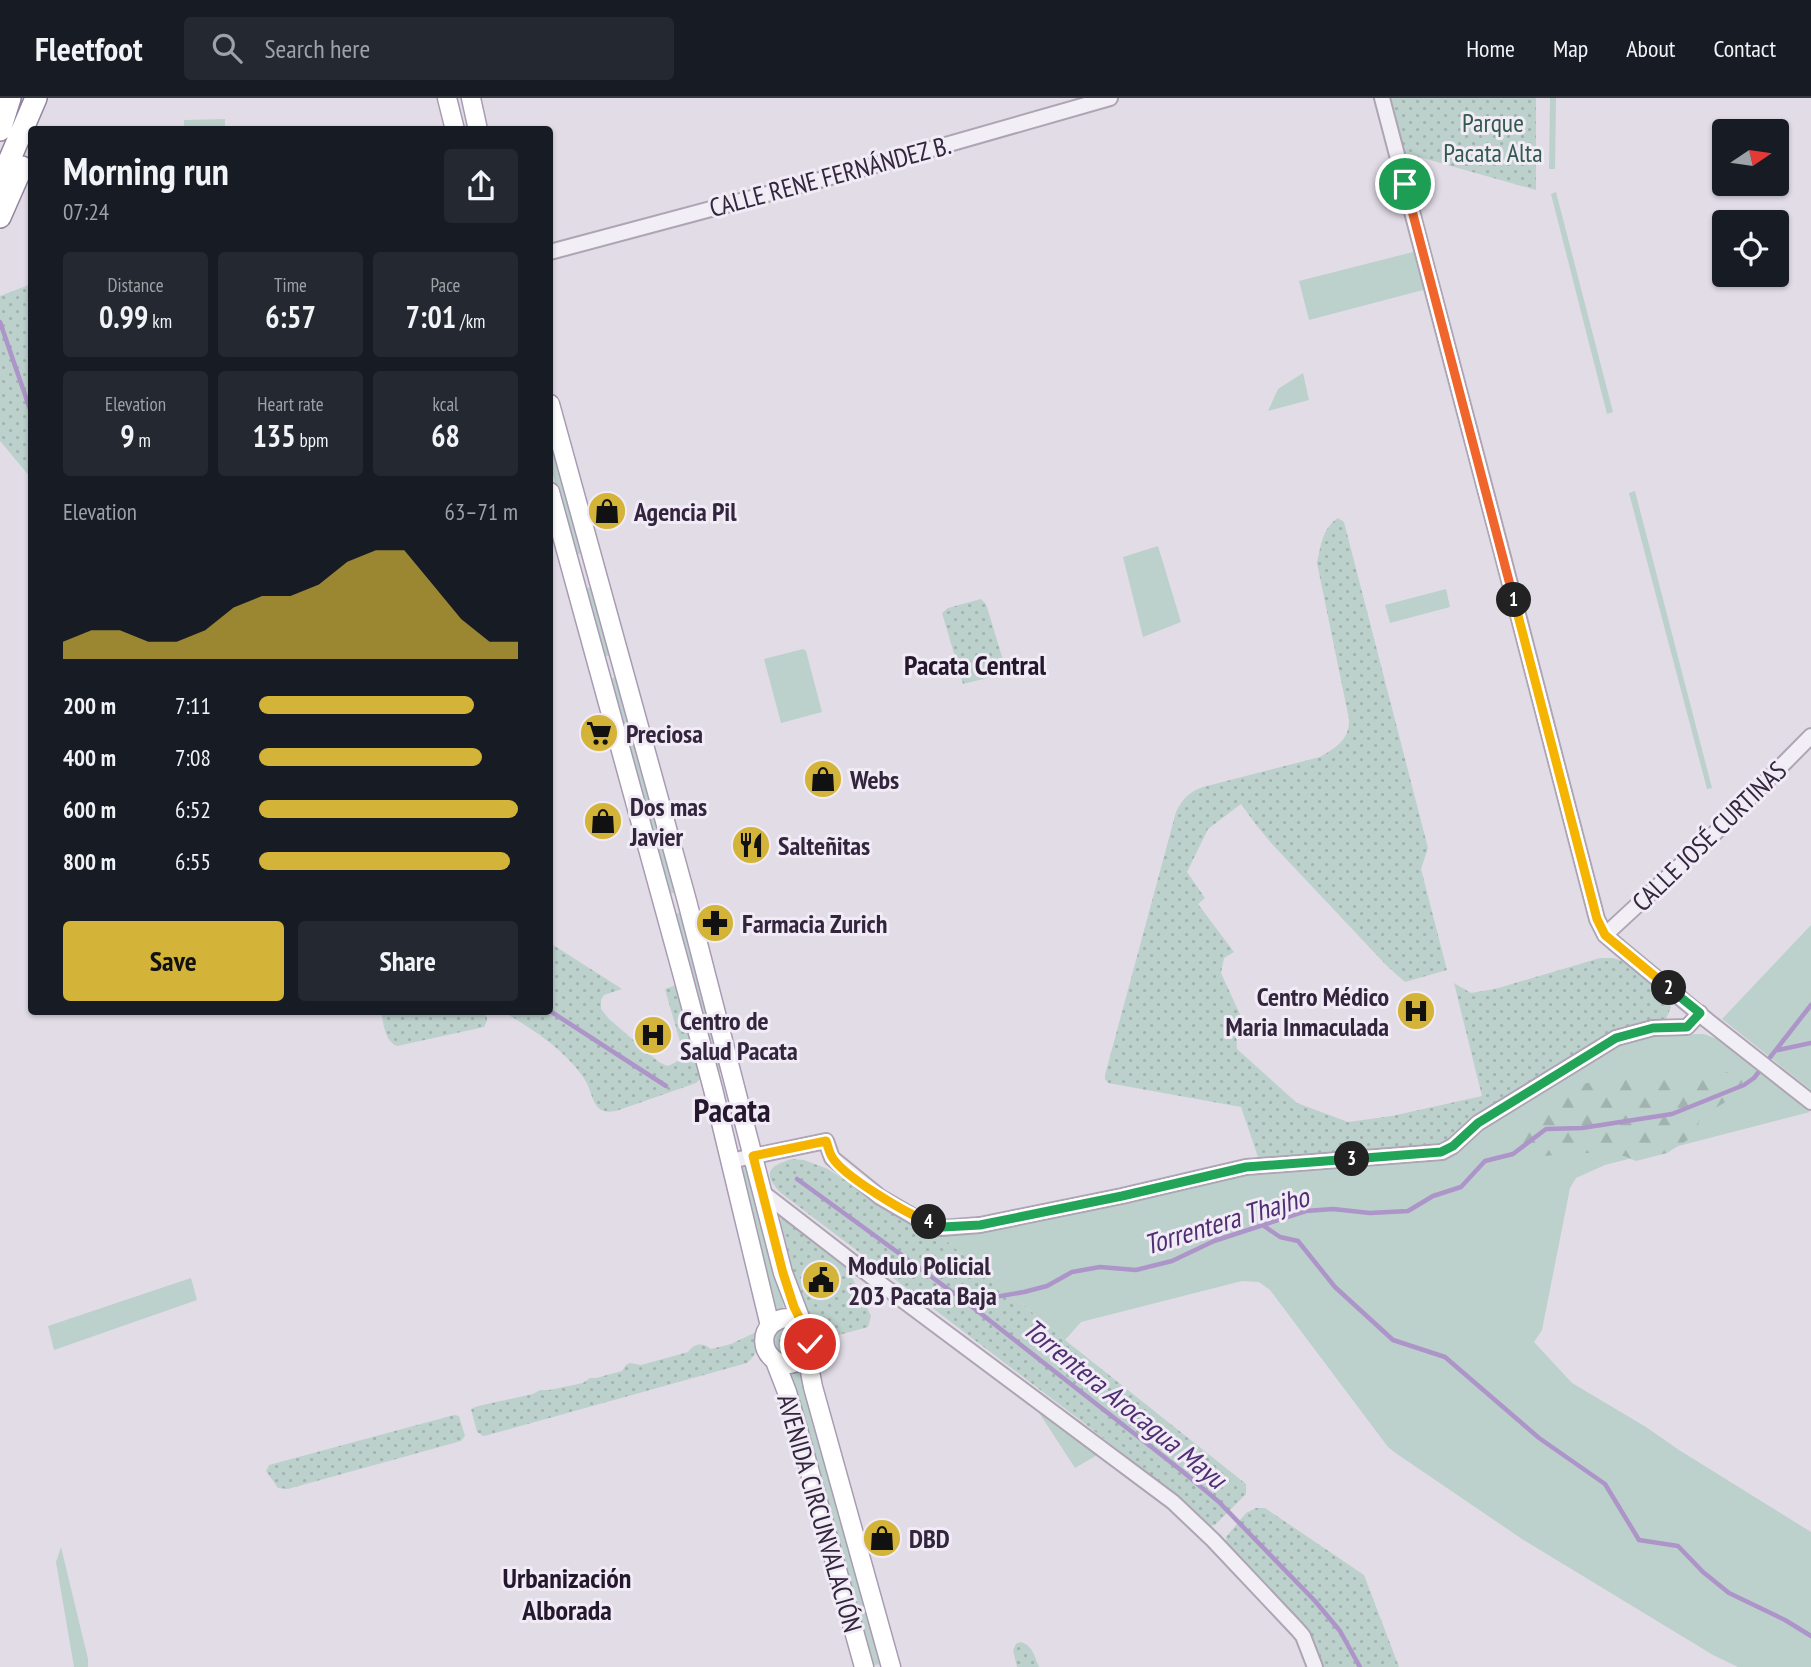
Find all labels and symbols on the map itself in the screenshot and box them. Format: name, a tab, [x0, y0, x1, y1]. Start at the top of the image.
park label: Parque Pacata Alta	[1443, 106, 1543, 169]
north arrow	[1712, 119, 1788, 196]
street label: CALLE RENE FERNÁNDEZ B.	[706, 128, 954, 224]
pin	[1375, 154, 1435, 214]
shop icon: Agencia Pil	[586, 490, 628, 532]
place label: Agencia Pil	[633, 495, 737, 528]
pin: 1	[1496, 582, 1532, 618]
district label: Pacata Central	[904, 646, 1046, 683]
supermarket icon: Preciosa	[578, 712, 620, 754]
place label: Preciosa	[626, 717, 703, 750]
street label: CALLE JOSÉ CURTINAS	[1625, 754, 1793, 918]
shop icon: Webs	[802, 758, 844, 800]
place label: Webs	[849, 763, 899, 796]
place label: Dos mas Javier	[629, 790, 707, 853]
shop icon: Dos mas Javier	[582, 800, 624, 842]
restaurant icon: Salteñitas	[730, 824, 772, 866]
place label: Salteñitas	[778, 829, 870, 862]
pharmacy icon: Farmacia Zurich	[694, 902, 736, 944]
place label: Farmacia Zurich	[742, 907, 887, 940]
pin: 2	[1652, 970, 1686, 1006]
place label: Centro Médico Maria Inmaculada	[1226, 980, 1389, 1043]
hospital icon: Centro Médico Maria Inmaculada	[1395, 990, 1437, 1032]
place label: Centro de Salud Pacata	[680, 1004, 798, 1067]
hospital icon: Centro de Salud Pacata	[632, 1014, 674, 1056]
district label: Pacata	[693, 1088, 771, 1131]
pin: 3	[1334, 1142, 1370, 1176]
water label: Torrentera Thajho	[1139, 1177, 1315, 1263]
pin: 4	[912, 1204, 946, 1240]
place label: Modulo Policial 203 Pacata Baja	[848, 1249, 997, 1312]
public building icon: Modulo Policial 203 Pacata Baja	[800, 1259, 842, 1301]
water label: Torrentera Arocagua Mayu	[1016, 1310, 1236, 1498]
pin	[780, 1314, 840, 1374]
street label: AVENIDA CIRCUNVALACIÓN	[770, 1390, 870, 1636]
shop icon: DBD	[861, 1517, 903, 1559]
place label: DBD	[909, 1522, 950, 1555]
district label: Urbanización Alborada	[503, 1559, 631, 1628]

